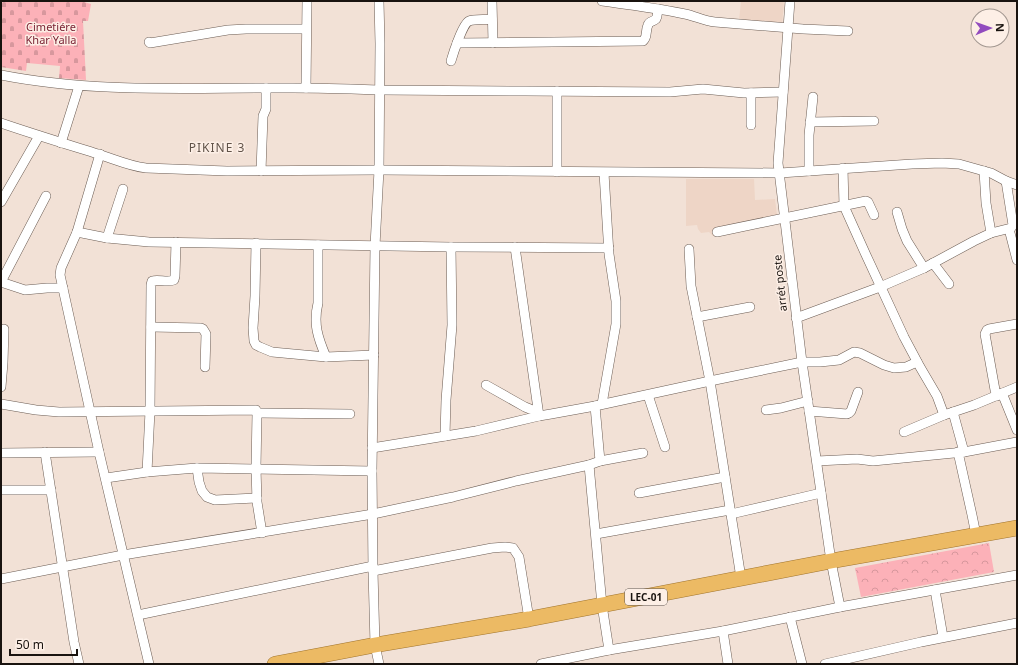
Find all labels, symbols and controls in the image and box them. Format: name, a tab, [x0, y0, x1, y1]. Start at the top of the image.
north arrow	[970, 8, 1010, 48]
park label: Cimetiére Khar Yalla	[26, 19, 76, 47]
text: N	[993, 23, 1008, 32]
district label: PIKINE 3	[189, 139, 245, 156]
street label: arrét poste	[769, 254, 790, 312]
road number: LEC-01	[625, 589, 667, 605]
scale bar	[10, 631, 77, 657]
text: 50 m	[16, 636, 44, 653]

